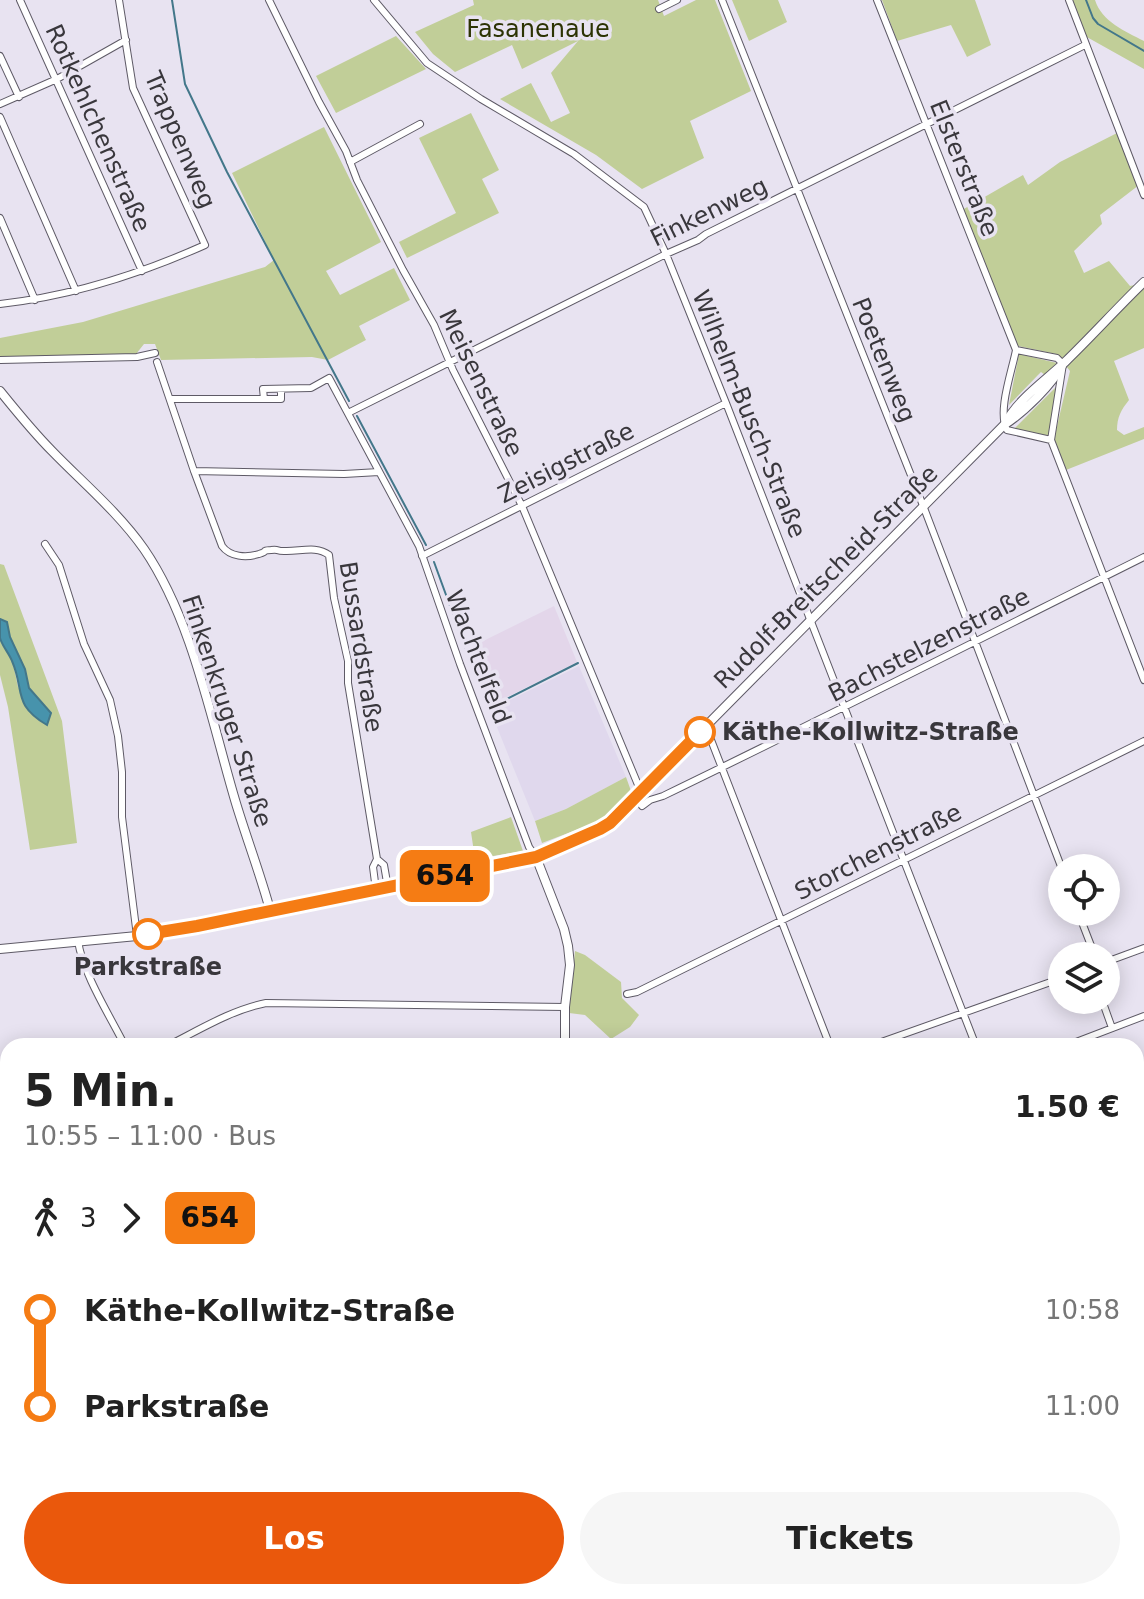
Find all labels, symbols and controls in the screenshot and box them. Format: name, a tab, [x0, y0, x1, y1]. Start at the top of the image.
park label: Fasanenaue	[466, 15, 610, 43]
street label: Rotkehlchenstraße	[40, 20, 156, 236]
street label: Trappenweg	[138, 67, 221, 213]
street label: Elsterstraße	[924, 96, 1004, 240]
street label: Finkenweg	[646, 172, 772, 252]
street label: Wilhelm-Busch-Straße	[686, 286, 812, 542]
street label: Poetenweg	[846, 294, 922, 426]
street label: Meisenstraße	[433, 305, 529, 461]
street label: Zeisigstraße	[493, 417, 639, 509]
street label: Rudolf-Breitscheid-Straße	[709, 460, 943, 694]
street label: Bussardstraße	[334, 560, 388, 734]
street label: Bachstelzenstraße	[824, 582, 1034, 708]
street label: Wachtelfeld	[440, 586, 516, 728]
street label: Finkenkruger Straße	[176, 591, 278, 831]
marker: Käthe-Kollwitz-Straße	[685, 717, 715, 747]
place label: Käthe-Kollwitz-Straße	[722, 718, 1019, 746]
street label: Storchenstraße	[790, 798, 966, 906]
line badge: 654	[399, 850, 491, 902]
map controls	[1048, 854, 1120, 1014]
button: locate	[1048, 854, 1120, 926]
text: 654	[416, 859, 474, 892]
marker: Parkstraße	[133, 919, 163, 949]
button: layers	[1048, 942, 1120, 1014]
place label: Parkstraße	[74, 953, 222, 981]
text: 5 Min.	[24, 1065, 177, 1116]
text: 1.50 €	[1015, 1089, 1120, 1124]
text: 10:55 – 11:00 · Bus	[24, 1121, 276, 1151]
icon: walk	[24, 1196, 68, 1240]
icon: forward	[109, 1196, 153, 1240]
text: 654	[181, 1201, 239, 1234]
text: 3	[80, 1203, 97, 1233]
text: Käthe-Kollwitz-Straße	[84, 1293, 455, 1328]
text: 10:58	[1045, 1295, 1120, 1325]
text: Parkstraße	[84, 1389, 269, 1424]
text: 11:00	[1045, 1391, 1120, 1421]
button: Los	[24, 1492, 564, 1584]
button: Tickets	[580, 1492, 1120, 1584]

